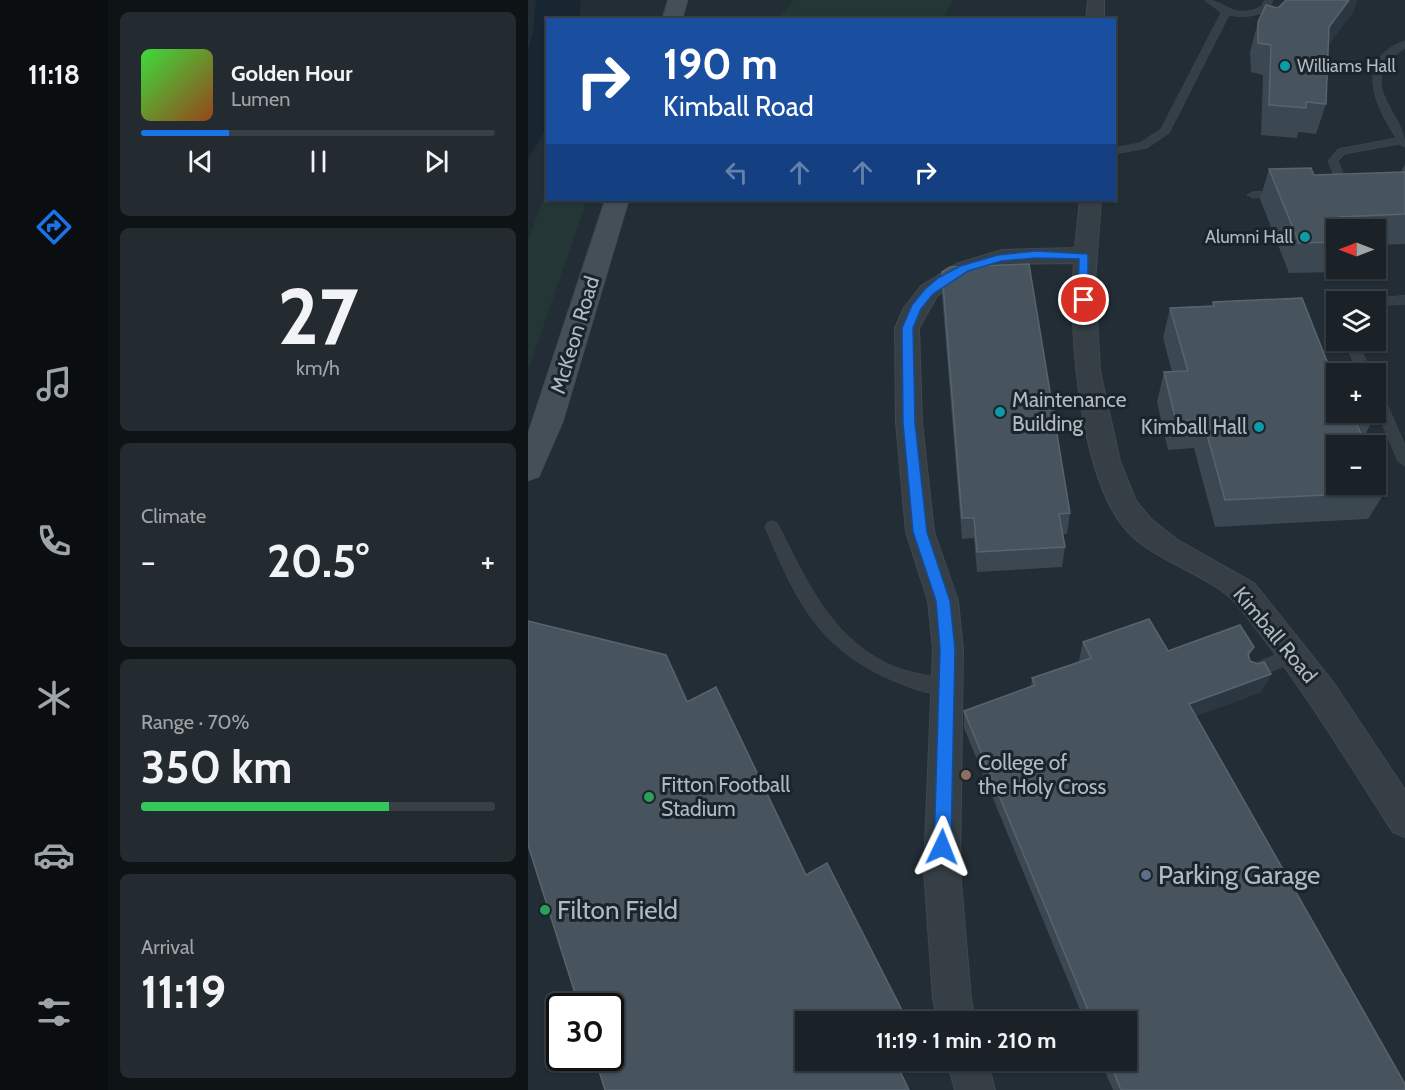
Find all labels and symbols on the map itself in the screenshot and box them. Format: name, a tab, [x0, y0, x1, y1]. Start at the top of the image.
place label: Williams Hall	[1297, 55, 1396, 77]
marker: Williams Hall	[1278, 59, 1292, 73]
north arrow	[1326, 219, 1386, 279]
place label: Alumni Hall	[1205, 226, 1294, 248]
marker: Alumni Hall	[1298, 230, 1312, 244]
street label: McKeon Road	[545, 273, 604, 397]
pin	[1058, 274, 1109, 325]
place label: Maintenance Building	[1012, 387, 1127, 436]
marker: Maintenance Building	[993, 405, 1007, 419]
place label: Kimball Hall	[1141, 414, 1247, 439]
marker: Kimball Hall	[1252, 420, 1266, 434]
street label: Kimball Road	[1228, 582, 1323, 688]
place label: College of the Holy Cross	[978, 750, 1107, 799]
marker: College of the Holy Cross	[959, 768, 973, 782]
place label: Fitton Football Stadium	[661, 772, 790, 821]
marker: Fitton Football Stadium	[642, 790, 656, 804]
position arrow	[910, 815, 974, 879]
place label: Parking Garage	[1158, 859, 1320, 891]
marker: Parking Garage	[1139, 868, 1153, 882]
place label: Filton Field	[557, 894, 678, 926]
marker: Filton Field	[538, 903, 552, 917]
speed limit sign: 30	[546, 993, 624, 1071]

